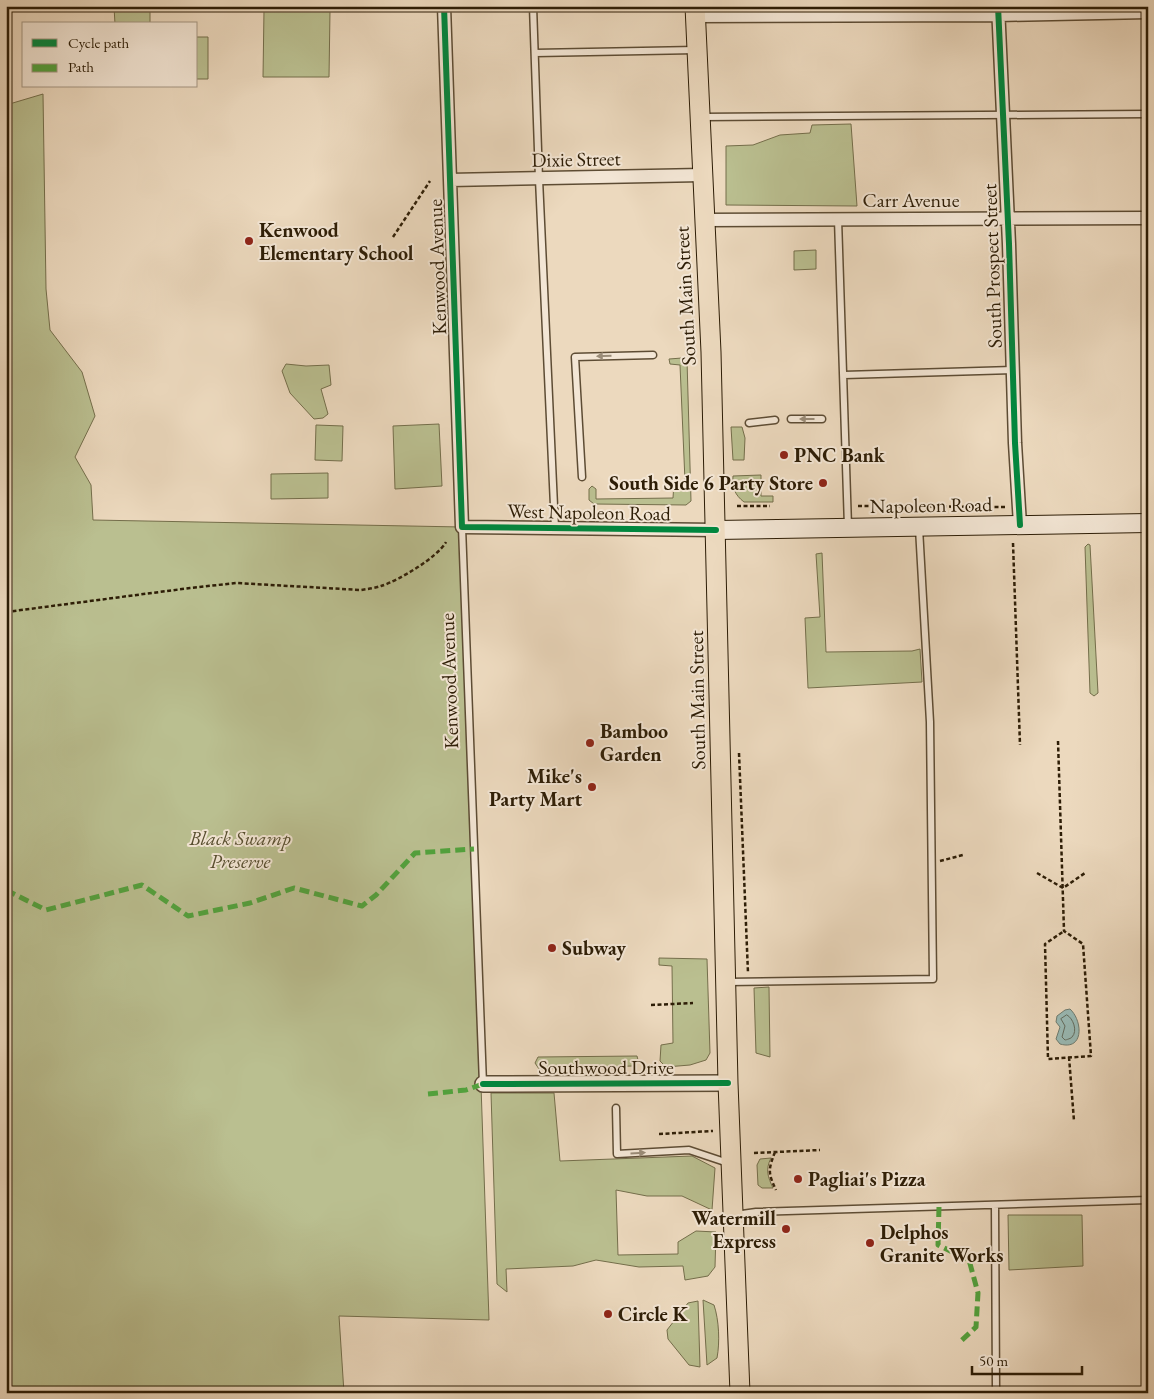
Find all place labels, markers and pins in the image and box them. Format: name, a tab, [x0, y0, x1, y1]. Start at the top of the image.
place label: Kenwood Elementary School	[259, 217, 414, 266]
marker: Kenwood Elementary School	[243, 235, 255, 247]
place label: PNC Bank	[794, 442, 886, 468]
marker: PNC Bank	[778, 449, 790, 461]
place label: South Side 6 Party Store	[609, 470, 813, 496]
marker: South Side 6 Party Store	[817, 477, 829, 489]
place label: Bamboo Garden	[600, 718, 668, 767]
marker: Bamboo Garden	[584, 737, 596, 749]
place label: Mike's Party Mart	[489, 763, 582, 812]
marker: Mike's Party Mart	[586, 781, 598, 793]
place label: Subway	[562, 935, 626, 961]
marker: Subway	[546, 942, 558, 954]
place label: Pagliai's Pizza	[808, 1166, 926, 1192]
marker: Pagliai's Pizza	[792, 1173, 804, 1185]
place label: Watermill Express	[691, 1205, 776, 1254]
place label: Delphos Granite Works	[880, 1219, 1004, 1268]
marker: Watermill Express	[780, 1223, 792, 1235]
marker: Delphos Granite Works	[864, 1237, 876, 1249]
place label: Circle K	[618, 1301, 689, 1327]
marker: Circle K	[602, 1308, 614, 1320]

